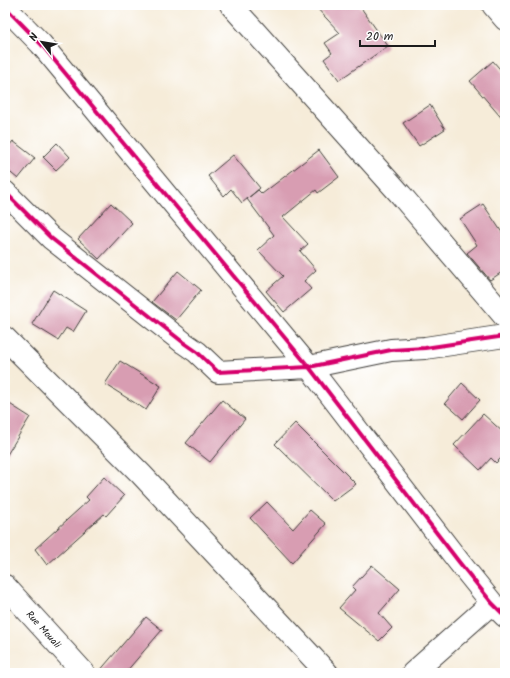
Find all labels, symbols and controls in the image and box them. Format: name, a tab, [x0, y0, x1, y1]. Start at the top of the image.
north arrow	[22, 22, 62, 62]
scale bar	[360, 22, 435, 48]
text: 20 m	[366, 27, 394, 46]
text: N	[25, 30, 44, 45]
street label: Rue Mouali	[22, 607, 65, 653]

